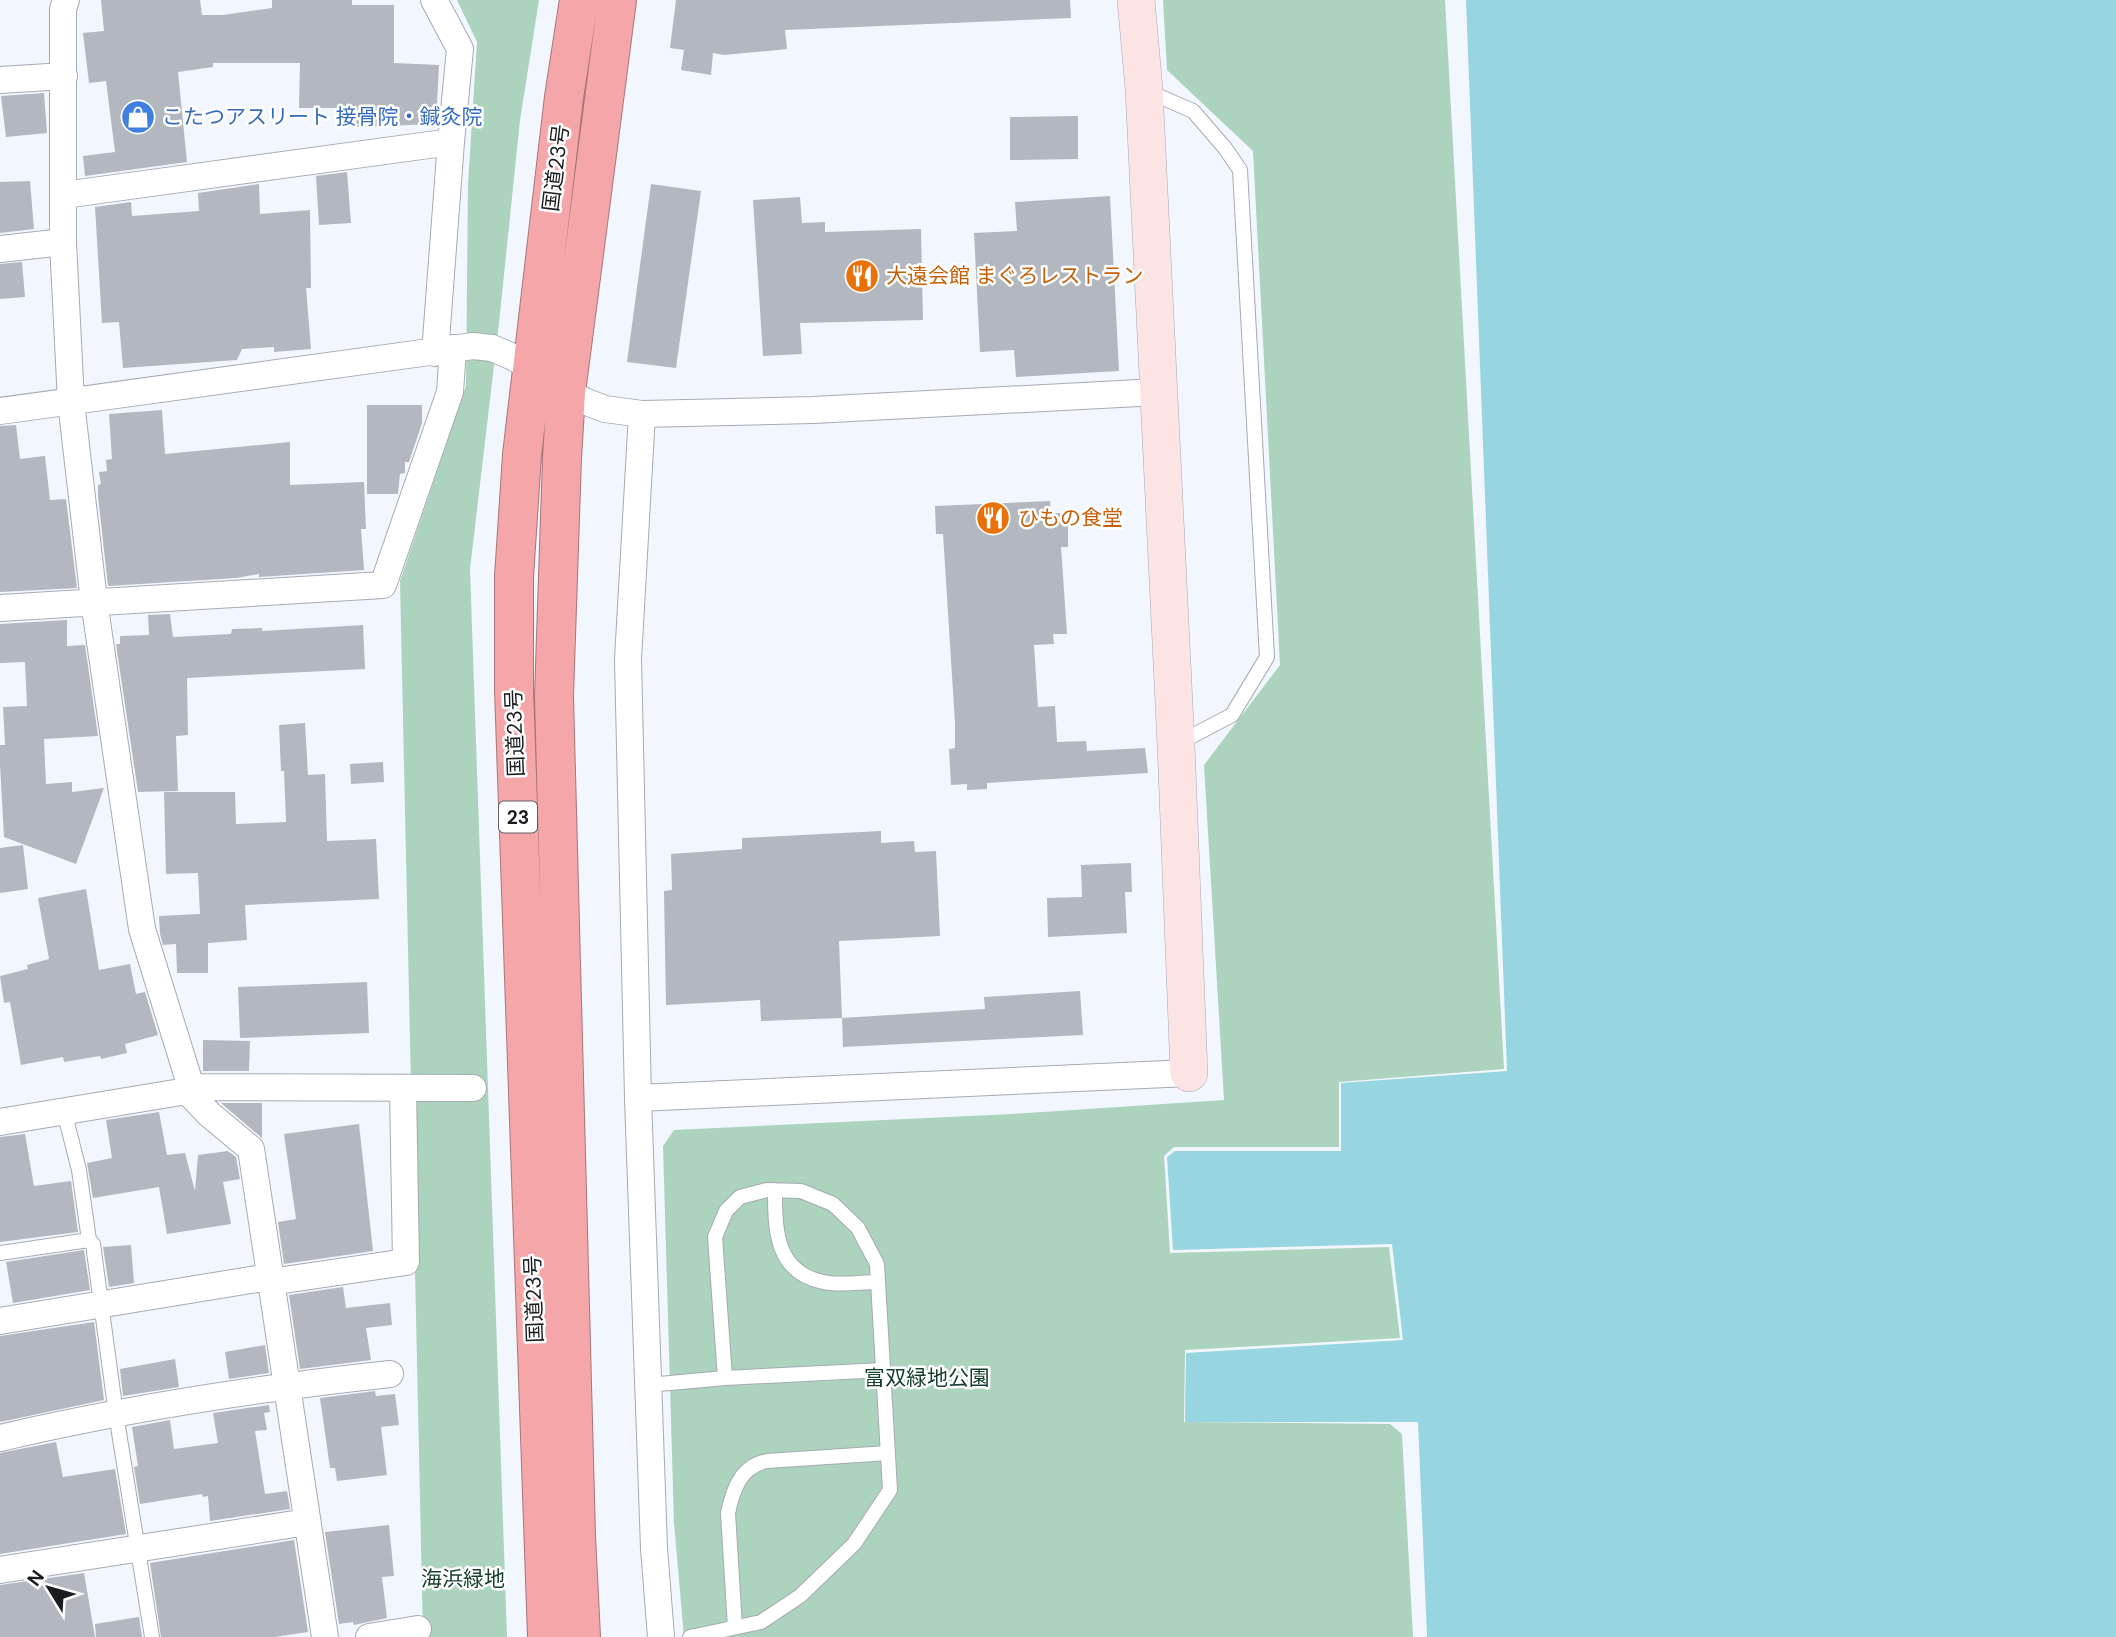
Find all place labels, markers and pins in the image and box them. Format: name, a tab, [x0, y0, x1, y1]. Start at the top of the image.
shop icon: こたつアスリート 接骨院・鍼灸院	[119, 98, 157, 136]
place label: こたつアスリート 接骨院・鍼灸院	[162, 103, 483, 131]
restaurant icon: 大遠会館 まぐろレストラン	[843, 257, 881, 295]
place label: 大遠会館 まぐろレストラン	[886, 262, 1144, 290]
restaurant icon: ひもの食堂	[974, 499, 1012, 537]
place label: ひもの食堂	[1018, 504, 1123, 532]

